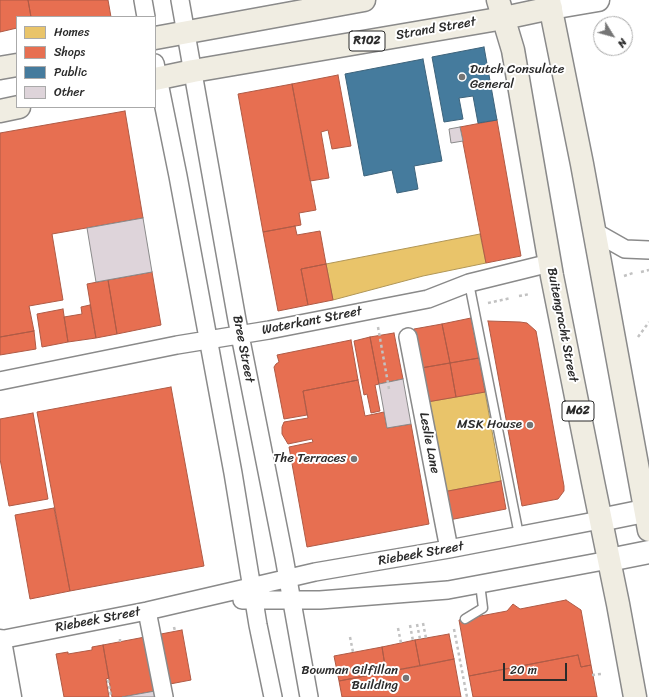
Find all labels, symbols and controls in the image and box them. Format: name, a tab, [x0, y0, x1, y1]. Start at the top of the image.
street label: Strand Street	[395, 14, 477, 44]
legend	[16, 16, 156, 108]
north arrow	[593, 16, 633, 56]
text: Homes	[54, 21, 90, 43]
road number: R102	[349, 31, 385, 51]
text: N	[612, 34, 632, 52]
text: Shops	[54, 41, 85, 63]
text: Public	[54, 61, 87, 83]
place label: Dutch Consulate General	[470, 62, 564, 93]
marker: Dutch Consulate General	[457, 72, 467, 82]
text: Other	[54, 81, 84, 103]
street label: Buitengracht Street	[543, 266, 581, 384]
street label: Waterkant Street	[261, 304, 363, 338]
street label: Bree Street	[229, 314, 257, 384]
road number: M62	[562, 401, 594, 421]
street label: Leslie Lane	[415, 411, 443, 475]
place label: MSK House	[457, 417, 522, 433]
marker: MSK House	[525, 420, 535, 430]
place label: The Terraces	[273, 451, 346, 467]
marker: The Terraces	[349, 454, 359, 464]
street label: Riebeek Street	[377, 539, 465, 569]
street label: Riebeek Street	[54, 604, 142, 636]
scale bar	[505, 655, 569, 681]
text: 20 m	[510, 659, 537, 681]
place label: Bowman Gilfillan Building	[301, 663, 398, 694]
marker: Bowman Gilfillan Building	[401, 673, 411, 683]

